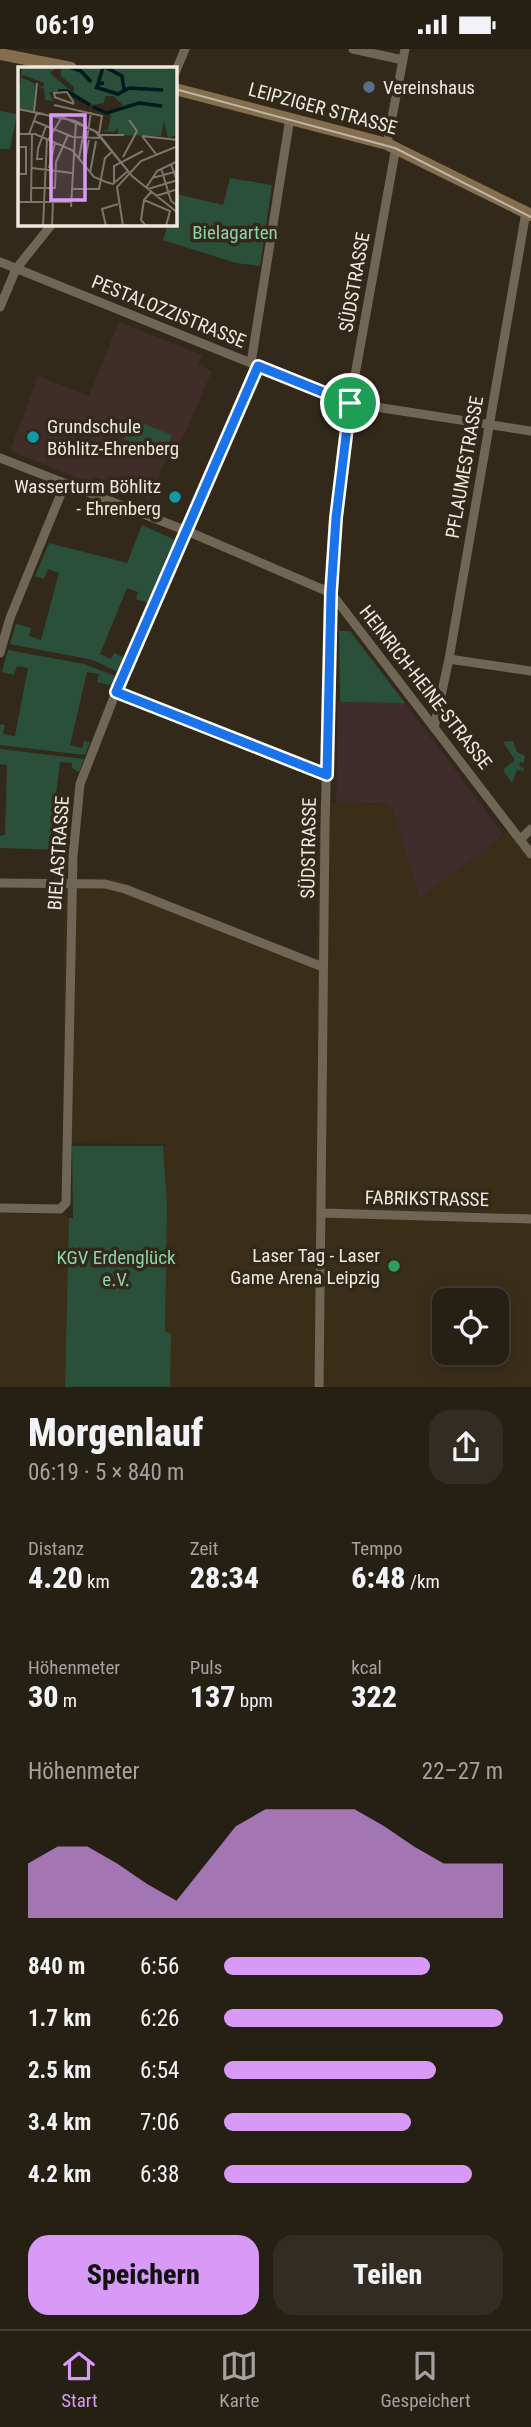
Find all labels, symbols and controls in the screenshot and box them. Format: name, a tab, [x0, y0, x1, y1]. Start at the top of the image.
text: 06:19	[35, 10, 95, 40]
inset map	[18, 67, 177, 226]
place label: Vereinshaus	[383, 76, 475, 99]
street label: LEIPZIGER STRASSE	[246, 78, 400, 139]
marker: Vereinshaus	[361, 79, 377, 95]
park label: Bielagarten	[192, 221, 278, 244]
street label: SÜDSTRASSE	[334, 230, 375, 334]
street label: PESTALOZZISTRASSE	[88, 270, 249, 353]
pin	[320, 373, 380, 433]
icon: arrive	[331, 384, 369, 422]
street label: PFLAUMESTRASSE	[441, 394, 488, 540]
place label: Grundschule Böhlitz-Ehrenberg	[47, 415, 179, 460]
marker: Grundschule Böhlitz-Ehrenberg	[25, 429, 41, 445]
place label: Wasserturm Böhlitz - Ehrenberg	[14, 475, 161, 520]
marker: Wasserturm Böhlitz - Ehrenberg	[167, 489, 183, 505]
street label: HEINRICH-HEINE-STRASSE	[354, 601, 497, 774]
street label: BIELASTRASSE	[43, 795, 74, 911]
street label: SÜDSTRASSE	[296, 797, 321, 899]
street label: FABRIKSTRASSE	[365, 1186, 489, 1211]
place label: Laser Tag - Laser Game Arena Leipzig	[230, 1244, 380, 1289]
park label: KGV Erdenglück e.V.	[56, 1246, 176, 1291]
marker: Laser Tag - Laser Game Arena Leipzig	[386, 1258, 402, 1274]
map controls	[432, 1288, 509, 1365]
button: locate	[432, 1288, 509, 1365]
button: share	[429, 1410, 503, 1484]
text: Morgenlauf	[28, 1411, 203, 1455]
text: 06:19 · 5 × 840 m	[28, 1459, 184, 1486]
text: Distanz	[28, 1537, 84, 1560]
text: Zeit	[190, 1537, 218, 1560]
text: Tempo	[351, 1537, 402, 1560]
text: 4.20	[28, 1560, 83, 1595]
text: 28:34	[190, 1560, 259, 1595]
text: 6:48	[351, 1560, 406, 1595]
text: km	[83, 1570, 110, 1593]
text: /km	[406, 1570, 440, 1593]
text: Höhenmeter	[28, 1656, 120, 1679]
text: Puls	[190, 1656, 222, 1679]
text: kcal	[351, 1656, 382, 1679]
text: 30	[28, 1679, 59, 1714]
text: 137	[190, 1679, 235, 1714]
text: 322	[351, 1679, 397, 1714]
text: m	[59, 1689, 77, 1712]
text: bpm	[235, 1689, 273, 1712]
text: Höhenmeter	[28, 1758, 140, 1785]
text: 22–27 m	[422, 1758, 503, 1785]
text: 840 m	[28, 1953, 85, 1980]
text: 6:56	[140, 1953, 179, 1980]
text: 1.7 km	[28, 2005, 91, 2032]
text: 6:26	[140, 2005, 179, 2032]
text: 2.5 km	[28, 2057, 91, 2084]
text: 6:54	[140, 2057, 179, 2084]
text: 3.4 km	[28, 2109, 91, 2136]
text: 7:06	[140, 2109, 179, 2136]
text: 4.2 km	[28, 2161, 91, 2188]
text: 6:38	[140, 2161, 179, 2188]
button: Speichern	[28, 2235, 259, 2315]
button: Teilen	[273, 2235, 503, 2315]
tab: Start	[60, 2347, 98, 2412]
tab: Karte	[219, 2347, 260, 2412]
tab: Gespeichert	[380, 2347, 471, 2412]

